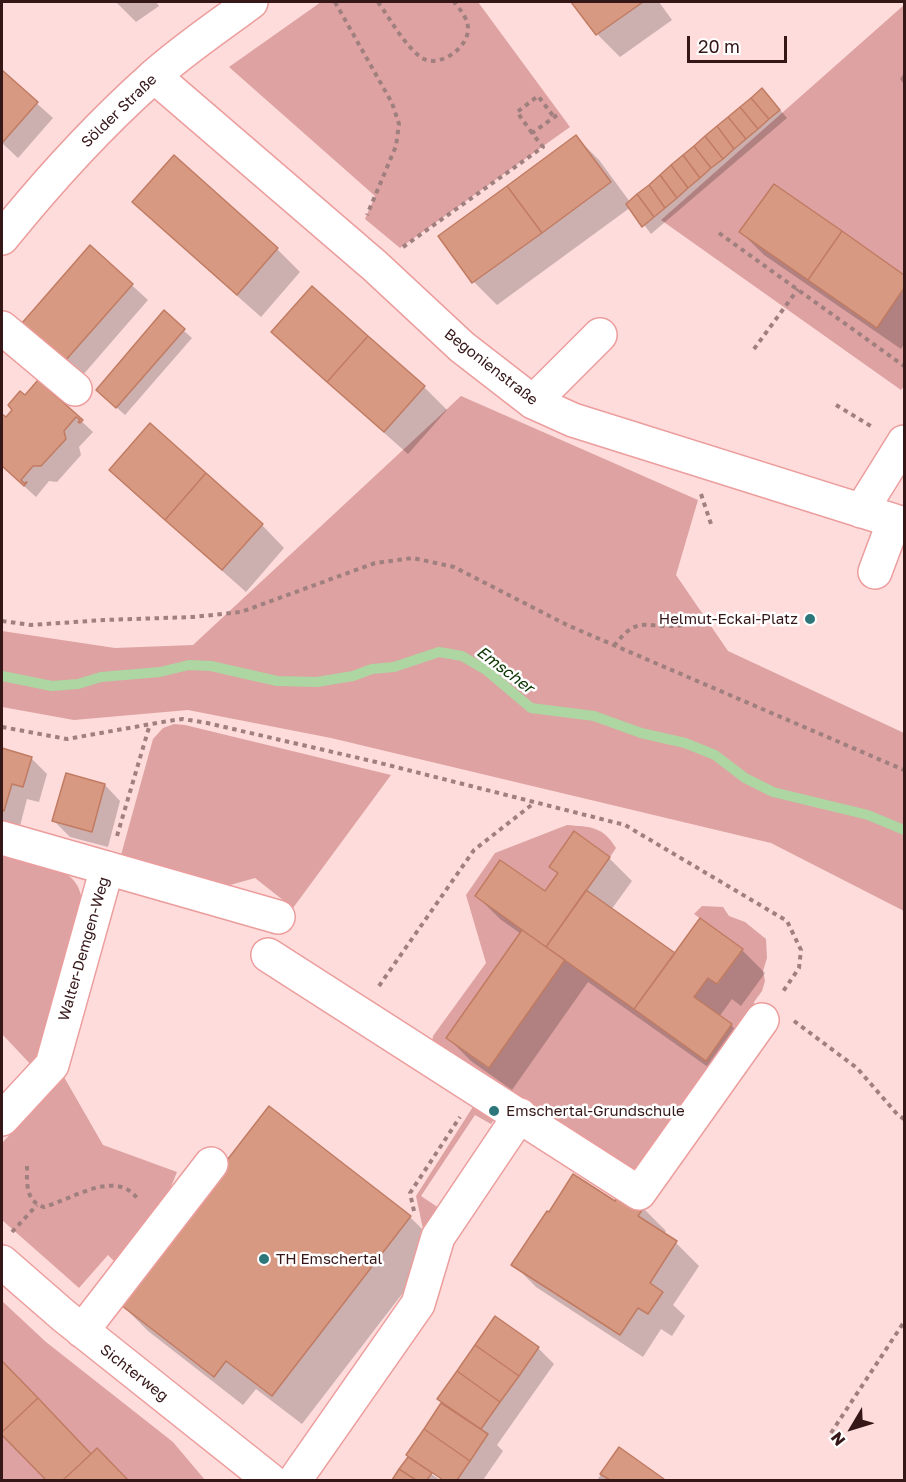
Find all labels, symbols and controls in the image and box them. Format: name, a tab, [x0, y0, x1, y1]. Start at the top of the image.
scale bar	[690, 24, 790, 62]
text: 20 m	[698, 35, 740, 57]
street label: Sölder Straße	[78, 71, 160, 151]
street label: Begonienstraße	[441, 325, 541, 409]
place label: Helmut-Eckai-Platz	[659, 610, 798, 628]
marker: Helmut-Eckai-Platz	[803, 612, 817, 626]
water label: Emscher	[473, 642, 537, 698]
street label: Walter-Demgen-Weg	[55, 875, 113, 1023]
place label: Emschertal-Grundschule	[506, 1102, 685, 1120]
marker: Emschertal-Grundschule	[487, 1104, 501, 1118]
place label: TH Emschertal	[276, 1250, 382, 1268]
marker: TH Emschertal	[257, 1252, 271, 1266]
street label: Sichterweg	[96, 1341, 172, 1405]
north arrow	[822, 1398, 882, 1458]
text: N	[826, 1428, 849, 1450]

